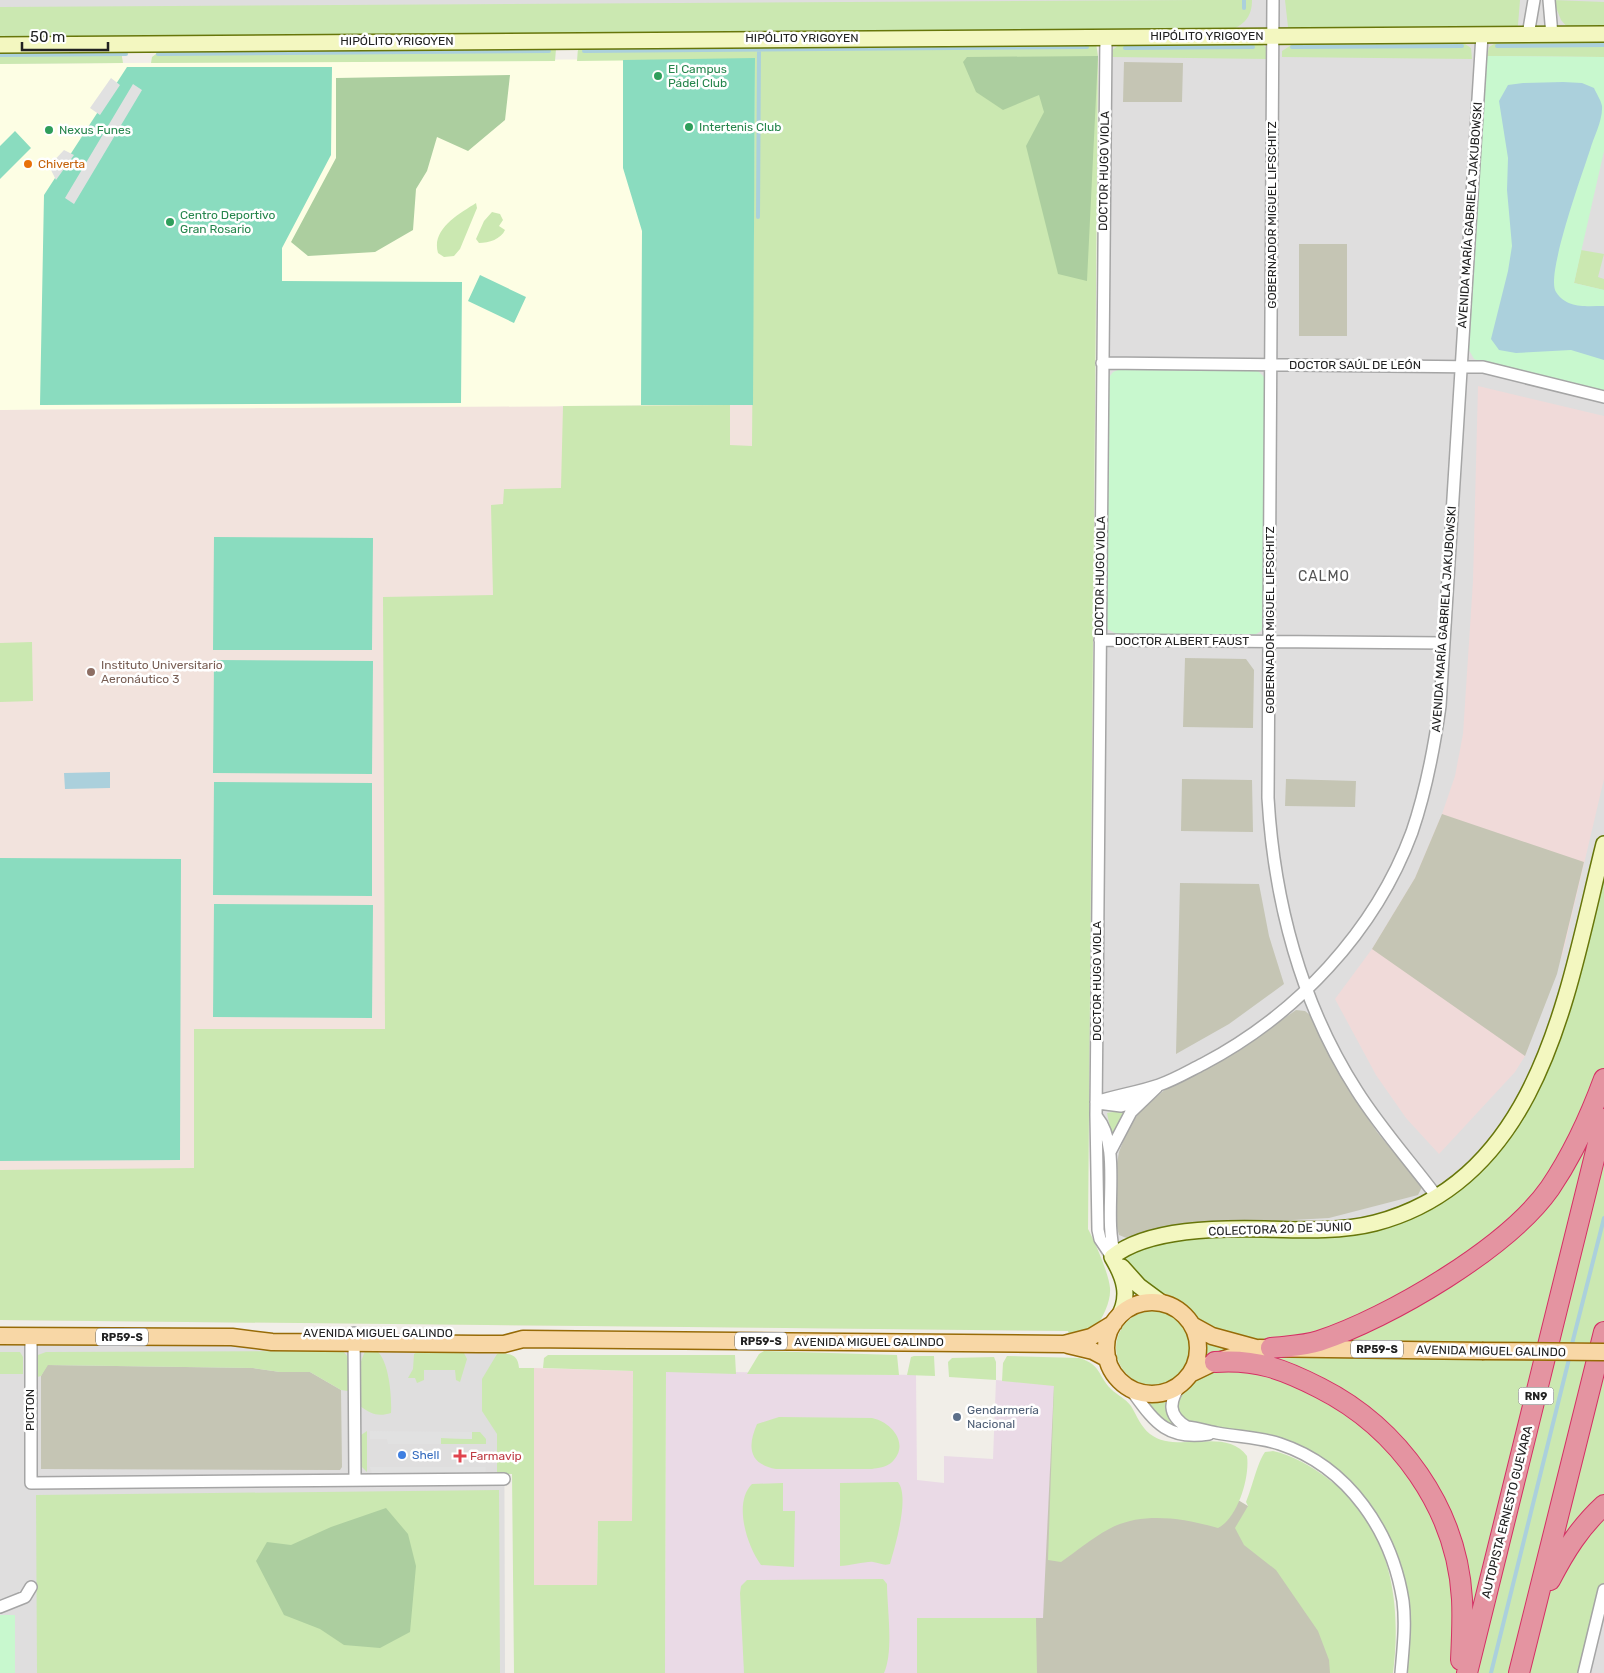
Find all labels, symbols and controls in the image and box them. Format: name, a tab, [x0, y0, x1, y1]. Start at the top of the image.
scale bar	[22, 20, 109, 52]
text: 50 m	[30, 28, 65, 46]
street label: HIPÓLITO YRIGOYEN	[1150, 29, 1264, 43]
street label: HIPÓLITO YRIGOYEN	[745, 31, 859, 45]
street label: HIPÓLITO YRIGOYEN	[340, 34, 454, 48]
place label: El Campus Pádel Club	[668, 62, 727, 90]
marker: El Campus Pádel Club	[652, 70, 664, 82]
street label: AVENIDA MARÍA GABRIELA JAKUBOWSKI	[1455, 101, 1485, 329]
street label: DOCTOR HUGO VIOLA	[1096, 111, 1112, 231]
place label: Intertenis Club	[699, 120, 781, 134]
marker: Intertenis Club	[683, 121, 695, 133]
street label: GOBERNADOR MIGUEL LIFSCHITZ	[1265, 121, 1279, 309]
place label: Nexus Funes	[59, 123, 131, 137]
marker: Nexus Funes	[43, 124, 55, 136]
place label: Chiverta	[38, 157, 85, 171]
marker: Chiverta	[22, 158, 34, 170]
place label: Centro Deportivo Gran Rosario	[180, 208, 275, 236]
marker: Centro Deportivo Gran Rosario	[164, 216, 176, 228]
street label: DOCTOR SAÚL DE LEÓN	[1289, 358, 1421, 372]
street label: AVENIDA MARÍA GABRIELA JAKUBOWSKI	[1429, 505, 1459, 733]
street label: DOCTOR HUGO VIOLA	[1092, 516, 1108, 636]
street label: GOBERNADOR MIGUEL LIFSCHITZ	[1263, 526, 1277, 714]
district label: CALMO	[1298, 568, 1350, 585]
street label: DOCTOR ALBERT FAUST	[1115, 634, 1249, 648]
place label: Instituto Universitario Aeronáutico 3	[101, 658, 223, 686]
marker: Instituto Universitario Aeronáutico 3	[85, 666, 97, 678]
street label: DOCTOR HUGO VIOLA	[1090, 921, 1104, 1041]
street label: COLECTORA 20 DE JUNIO	[1208, 1220, 1352, 1238]
street label: AVENIDA MIGUEL GALINDO	[303, 1326, 453, 1340]
road number: RP59-S	[96, 1328, 148, 1345]
road number: RP59-S	[735, 1332, 787, 1350]
street label: AVENIDA MIGUEL GALINDO	[794, 1335, 944, 1349]
road number: RP59-S	[1351, 1340, 1403, 1358]
street label: AVENIDA MIGUEL GALINDO	[1416, 1343, 1566, 1359]
road number: RN9	[1518, 1388, 1554, 1404]
street label: PICTON	[23, 1389, 37, 1431]
place label: Gendarmería Nacional	[967, 1403, 1039, 1431]
marker: Gendarmería Nacional	[951, 1411, 963, 1423]
street label: AUTOPISTA ERNESTO GUEVARA	[1479, 1424, 1535, 1600]
place label: Shell	[412, 1448, 439, 1462]
marker: Shell	[396, 1449, 408, 1461]
place label: Farmavip	[470, 1449, 522, 1463]
marker: Farmavip	[454, 1450, 466, 1462]

